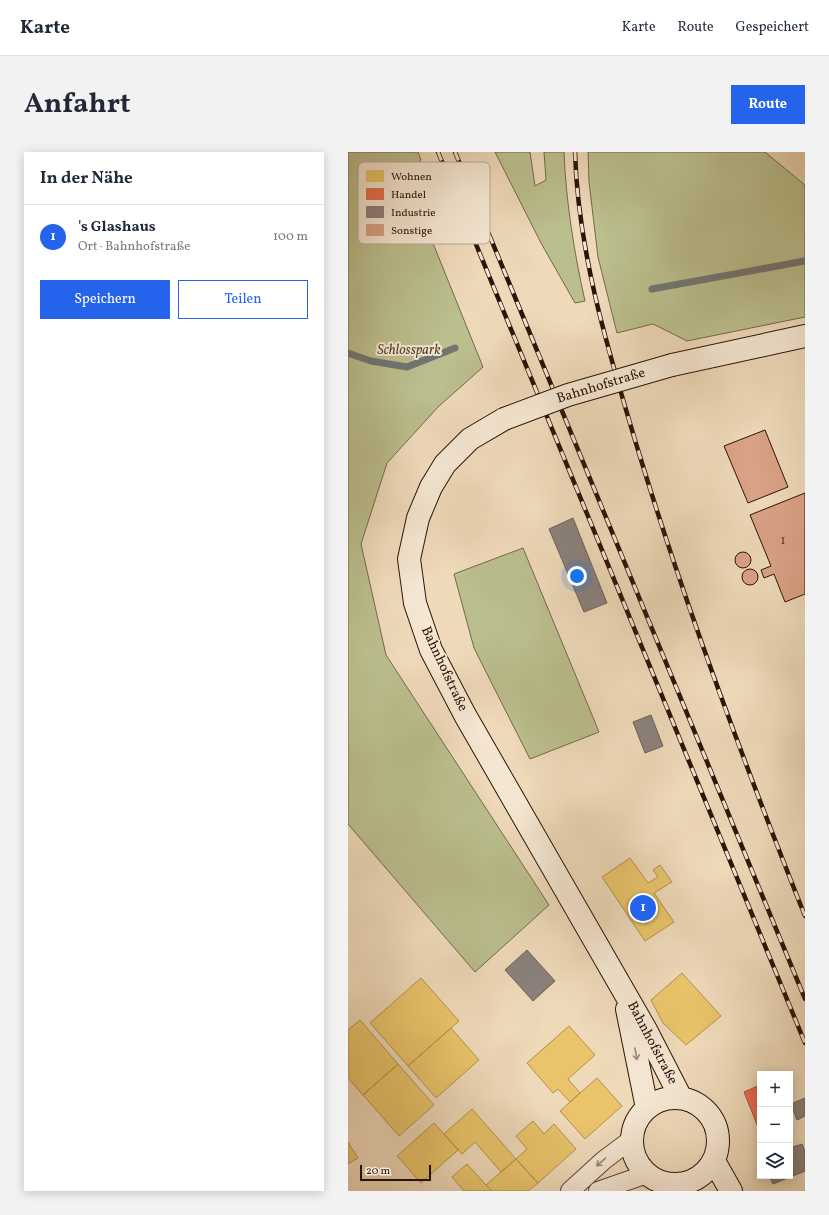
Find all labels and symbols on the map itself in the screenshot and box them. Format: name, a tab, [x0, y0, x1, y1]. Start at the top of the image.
legend	[358, 162, 490, 244]
text: Wohnen	[391, 170, 432, 185]
text: Handel	[391, 188, 426, 203]
text: Industrie	[391, 206, 436, 221]
text: Sonstige	[391, 224, 432, 239]
park label: Schlosspark	[377, 341, 441, 360]
street label: Bahnhofstraße	[554, 363, 648, 408]
house number: 1	[781, 533, 785, 549]
your location	[567, 566, 587, 586]
street label: Bahnhofstraße	[416, 623, 472, 715]
pin: 1	[630, 893, 656, 923]
street label: Bahnhofstraße	[622, 998, 682, 1088]
one-way arrow	[632, 1047, 640, 1060]
one-way arrow	[596, 1158, 606, 1167]
scale bar	[360, 1163, 431, 1182]

